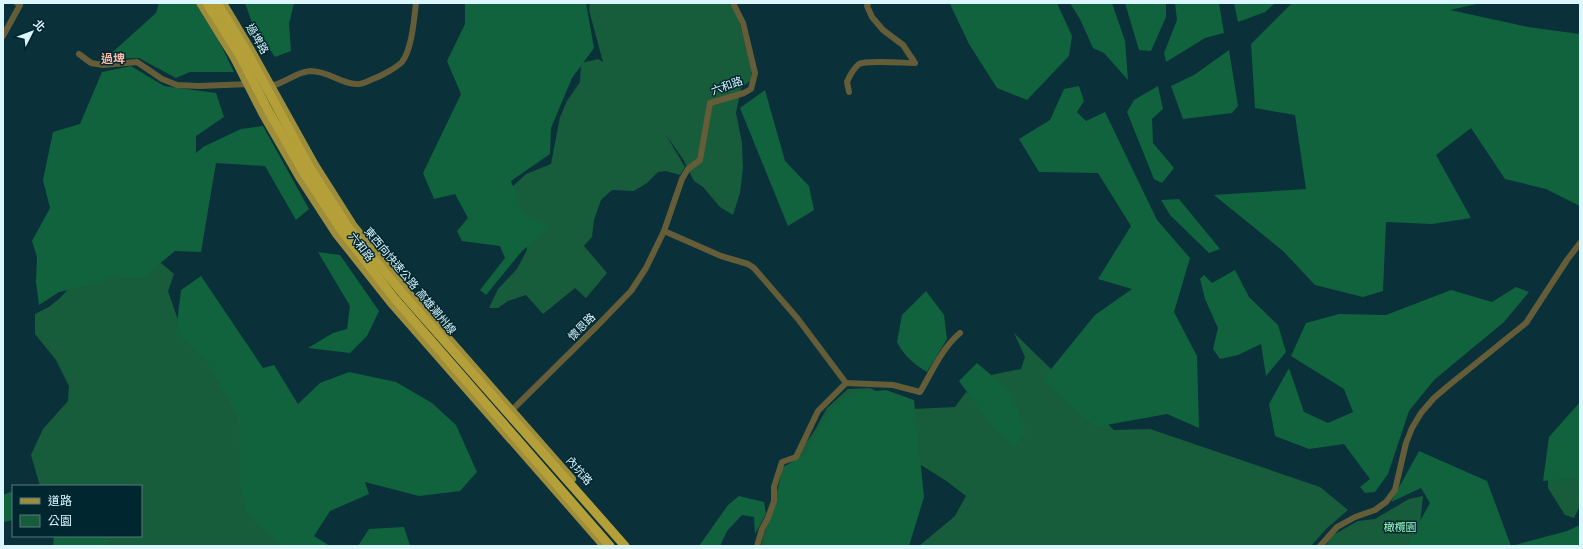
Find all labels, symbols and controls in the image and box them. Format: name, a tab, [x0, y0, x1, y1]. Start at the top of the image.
north arrow	[12, 12, 52, 52]
text: 北	[31, 17, 48, 34]
street label: 過埤路	[243, 21, 271, 57]
district label: 過埤	[101, 52, 125, 66]
street label: 六和路	[709, 74, 745, 98]
street label: 東西向快速公路 高雄潮州線	[361, 225, 459, 337]
street label: 六和路	[346, 230, 376, 264]
street label: 懷恩路	[566, 311, 598, 343]
street label: 內坑路	[563, 454, 595, 488]
legend	[12, 485, 142, 537]
text: 道路	[48, 494, 72, 508]
text: 公園	[48, 514, 72, 528]
park label: 橄欖園	[1384, 521, 1417, 534]

